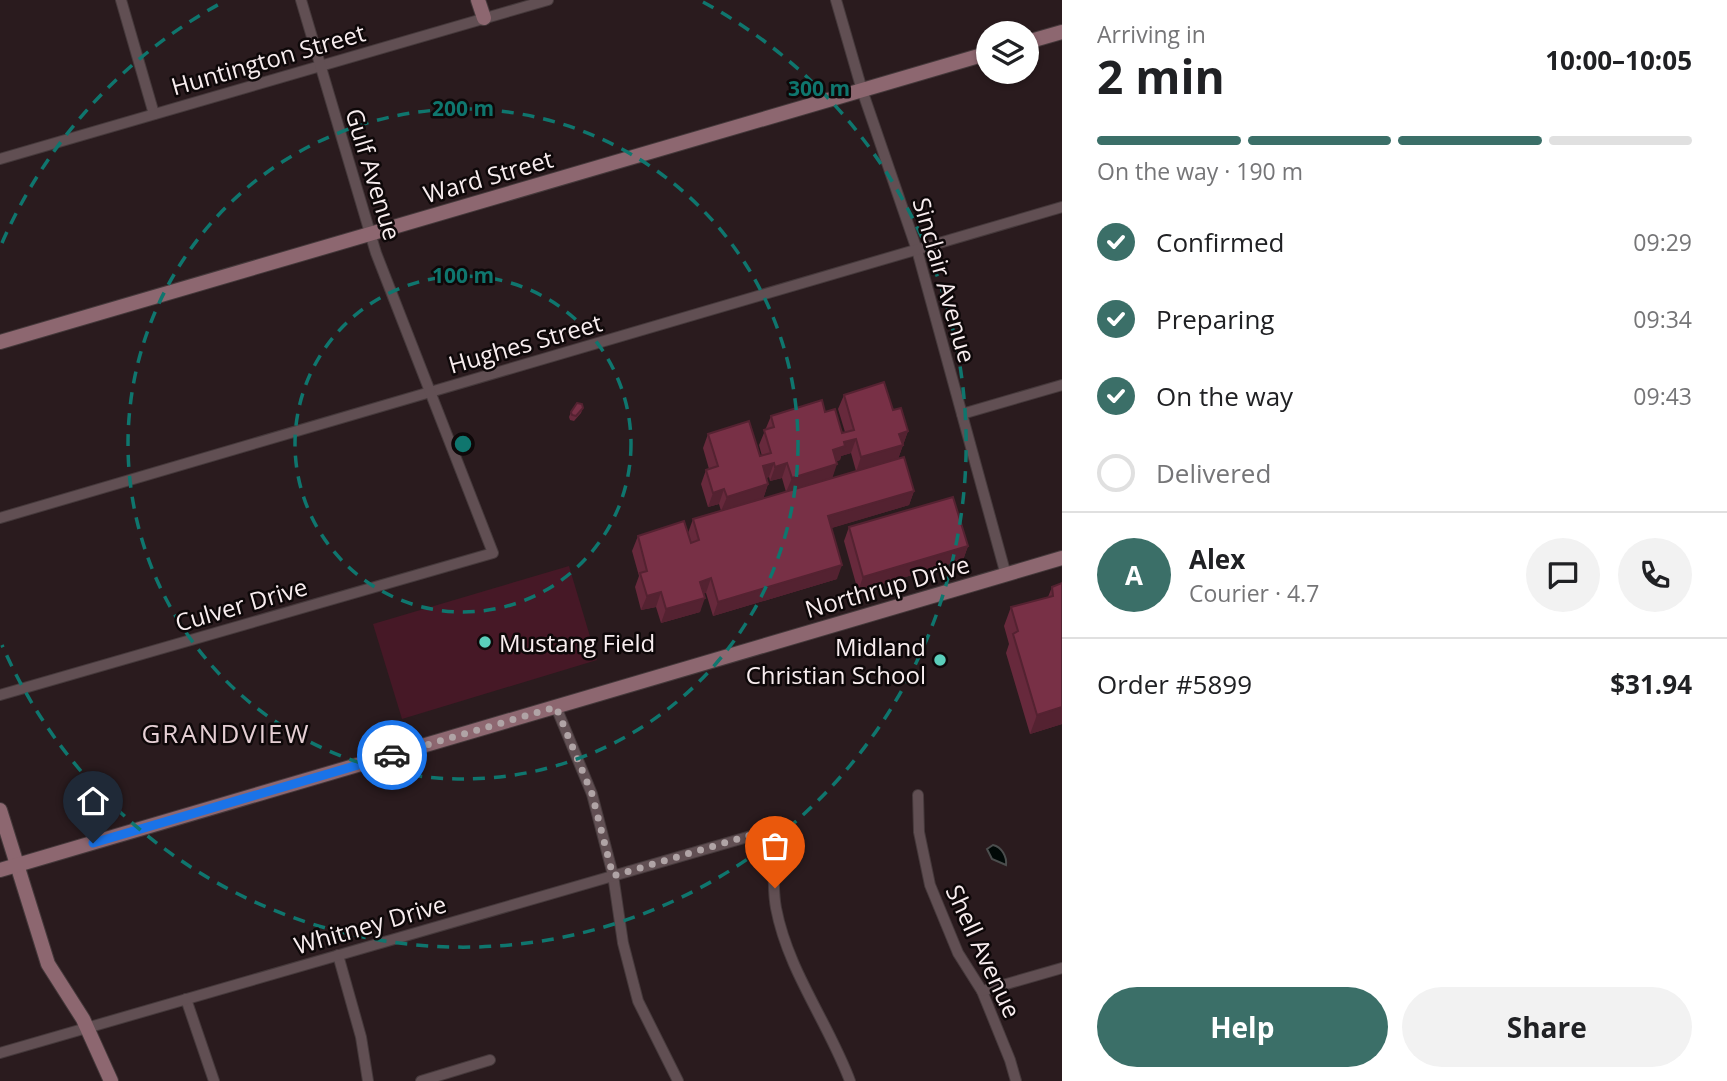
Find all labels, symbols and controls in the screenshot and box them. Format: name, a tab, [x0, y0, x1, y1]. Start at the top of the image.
street label: Huntington Street	[167, 16, 369, 102]
text: Arriving in	[1097, 18, 1206, 50]
map controls	[976, 21, 1039, 84]
button: layers	[976, 21, 1039, 84]
text: 10:00–10:05	[1545, 42, 1692, 78]
text: 2 min	[1097, 45, 1225, 107]
text: 300 m	[788, 74, 850, 102]
text: 200 m	[432, 94, 494, 122]
street label: Gulf Avenue	[338, 104, 410, 244]
street label: Ward Street	[419, 142, 557, 210]
text: On the way · 190 m	[1097, 155, 1303, 187]
street label: Sinclair Avenue	[906, 194, 984, 366]
icon: check	[1097, 223, 1135, 261]
text: Confirmed	[1156, 224, 1284, 260]
text: 09:29	[1633, 226, 1692, 258]
text: 100 m	[432, 261, 494, 289]
icon: check	[1097, 300, 1135, 338]
text: Preparing	[1156, 301, 1274, 337]
text: 09:34	[1633, 303, 1692, 335]
street label: Hughes Street	[444, 305, 606, 381]
icon: check	[1097, 377, 1135, 415]
text: On the way	[1156, 378, 1293, 414]
text: 09:43	[1633, 380, 1692, 412]
centre of rings	[451, 432, 475, 456]
text: Delivered	[1156, 455, 1271, 491]
button: chat	[1526, 538, 1600, 612]
button: phone	[1618, 538, 1692, 612]
text: Alex	[1189, 541, 1245, 577]
street label: Northrup Drive	[801, 547, 973, 625]
text: A	[1125, 557, 1143, 593]
street label: Culver Drive	[171, 569, 311, 639]
text: Courier · 4.7	[1189, 577, 1319, 609]
place label: Mustang Field	[499, 626, 655, 659]
place label: Midland Christian School	[746, 630, 926, 691]
marker: Mustang Field	[477, 634, 493, 650]
marker: Midland Christian School	[932, 652, 948, 668]
text: Order #5899	[1097, 666, 1252, 702]
text: $31.94	[1610, 666, 1692, 702]
district label: GRANDVIEW	[141, 715, 311, 751]
courier	[357, 720, 427, 790]
icon: car	[373, 736, 411, 774]
pin	[63, 771, 123, 843]
icon: home	[74, 782, 112, 820]
pin	[745, 816, 805, 888]
icon: bag	[756, 827, 794, 865]
street label: Shell Avenue	[939, 879, 1029, 1023]
street label: Whitney Drive	[290, 887, 450, 961]
button: Help	[1097, 987, 1388, 1067]
button: Share	[1402, 987, 1692, 1067]

